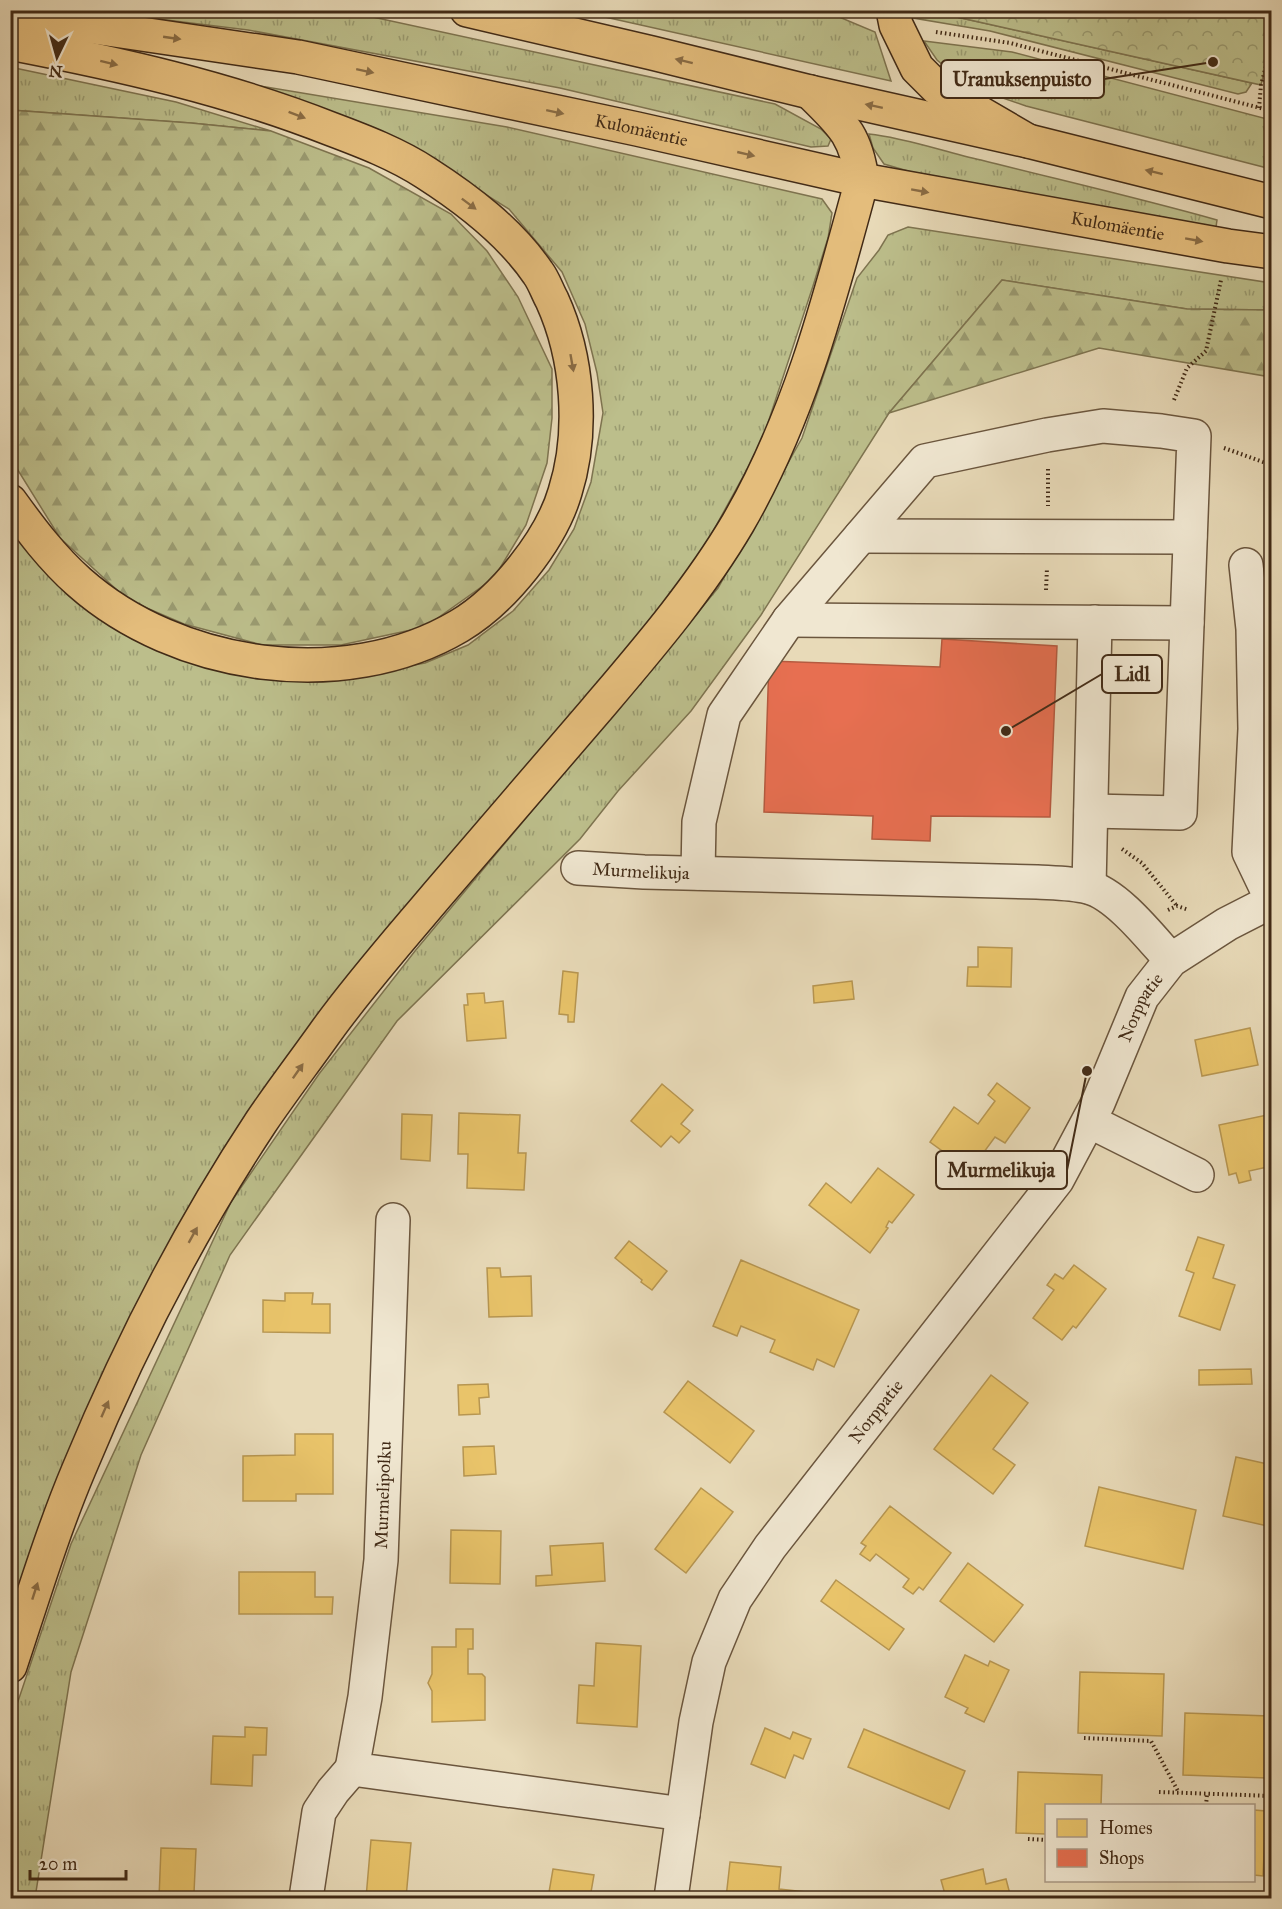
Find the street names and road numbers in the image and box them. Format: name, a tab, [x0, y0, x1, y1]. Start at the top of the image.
street label: Kulomäentie	[593, 109, 690, 151]
street label: Kulomäentie	[1069, 207, 1166, 245]
street label: Murmelikuja	[592, 858, 690, 884]
street label: Norppatie	[1114, 968, 1168, 1045]
street label: Norppatie	[844, 1375, 908, 1448]
street label: Murmelipolku	[370, 1440, 396, 1549]

